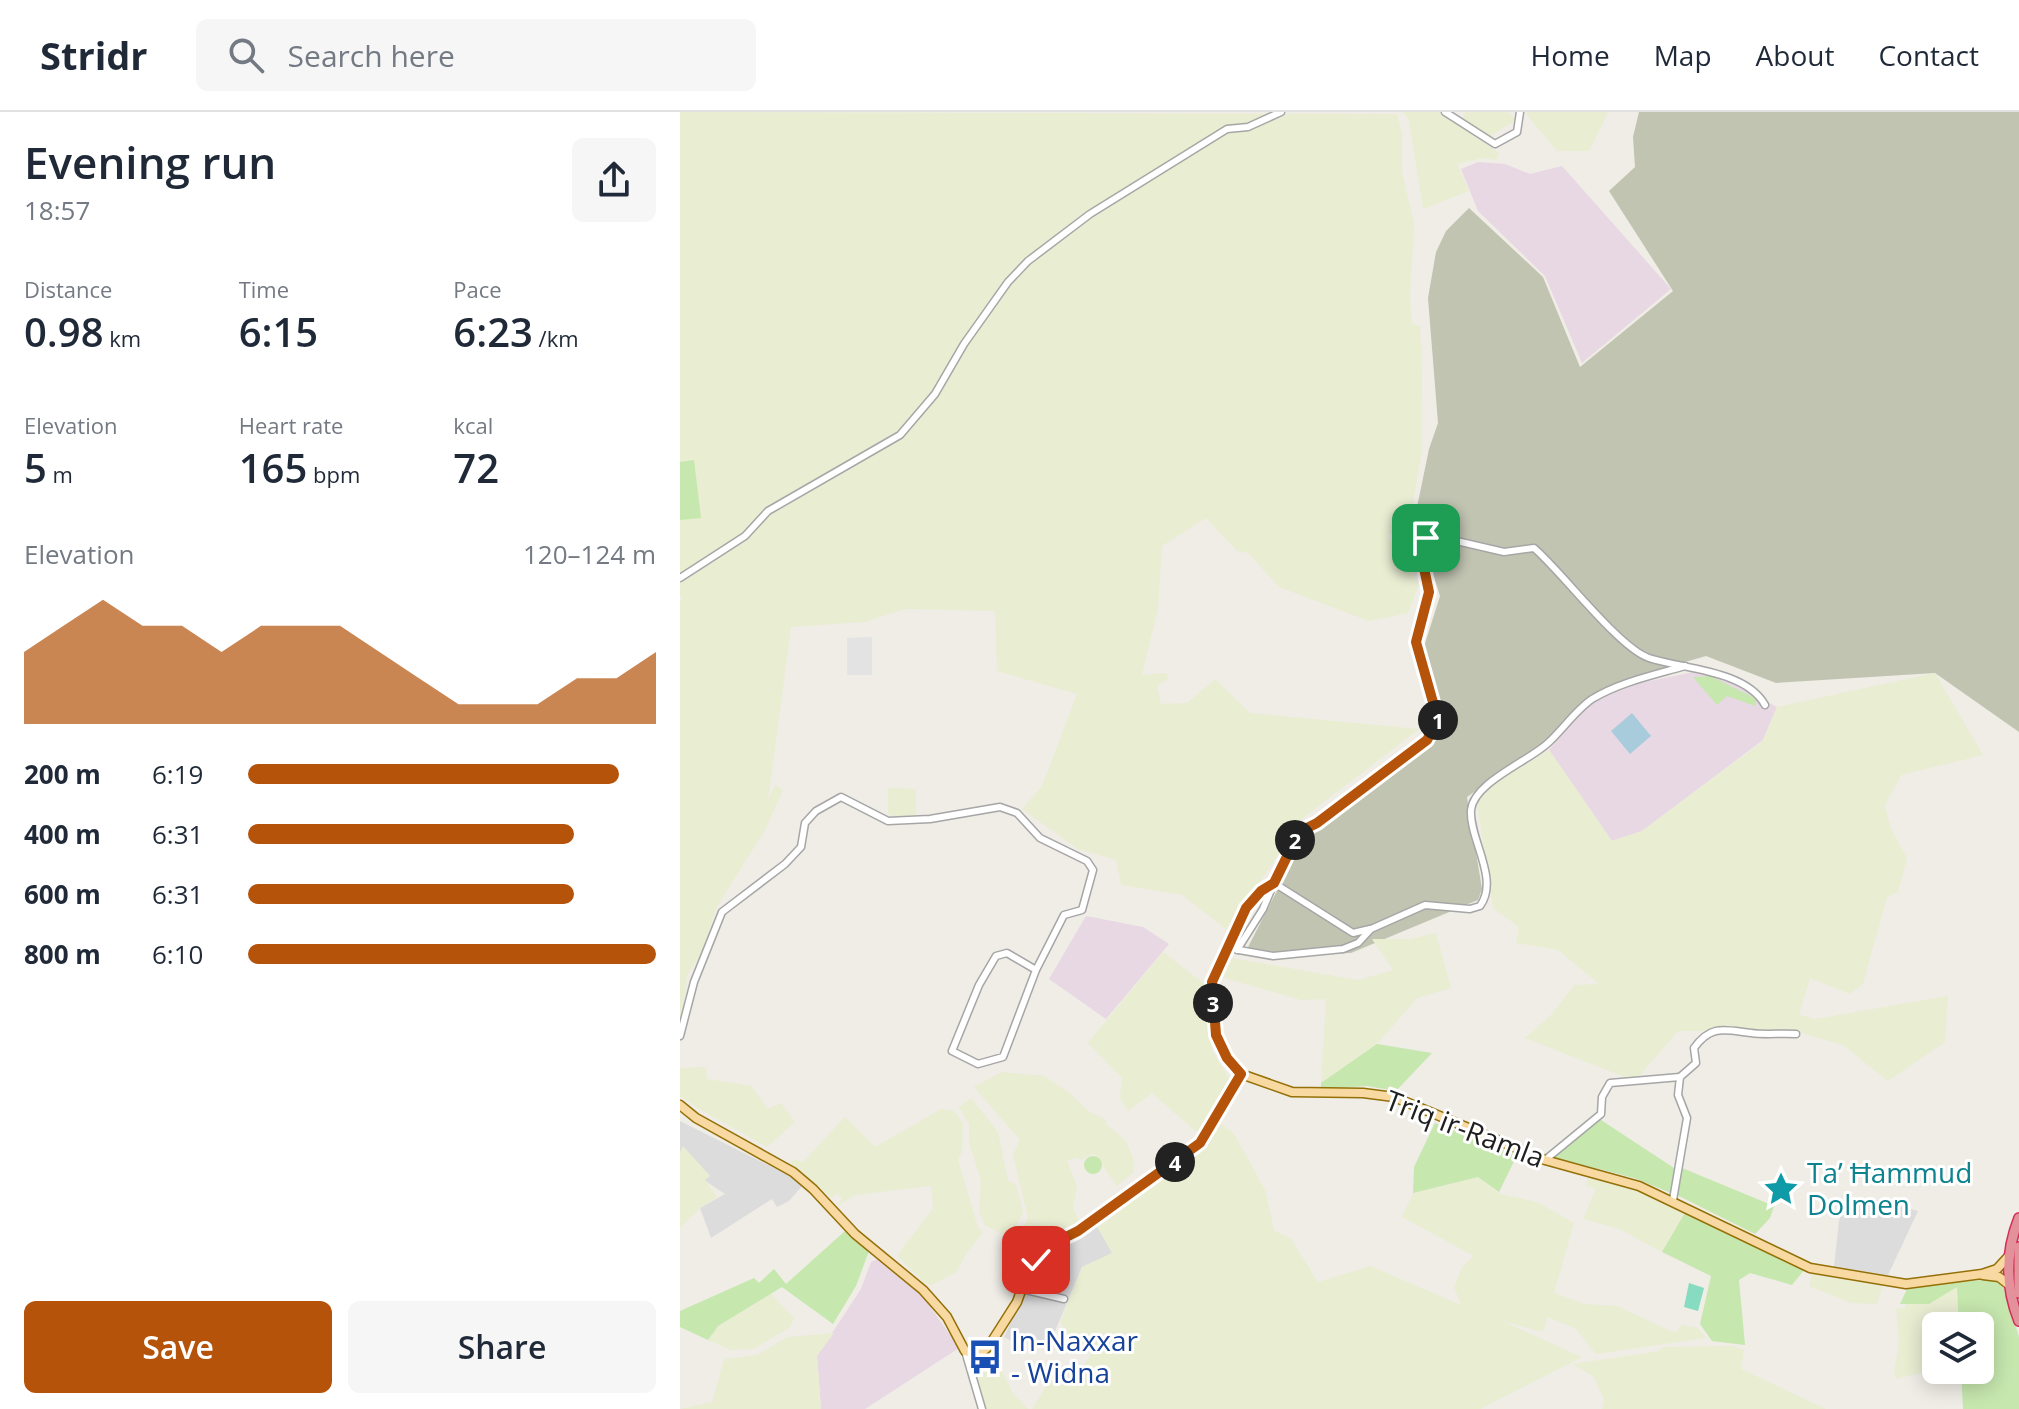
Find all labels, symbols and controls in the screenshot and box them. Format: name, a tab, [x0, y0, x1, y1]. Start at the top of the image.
search box	[196, 19, 756, 91]
text: Stridr	[40, 29, 148, 81]
icon: search	[224, 33, 268, 77]
text: Search here	[288, 35, 455, 76]
text: Home	[1531, 36, 1610, 74]
text: Map	[1654, 36, 1712, 74]
text: About	[1756, 36, 1834, 74]
text: Contact	[1878, 36, 1979, 74]
text: Evening run	[24, 132, 276, 192]
button: share	[572, 138, 656, 222]
text: 18:57	[24, 192, 90, 228]
text: Distance	[24, 274, 112, 304]
text: Time	[239, 274, 289, 304]
text: Pace	[453, 274, 502, 304]
text: 0.98	[24, 304, 104, 359]
text: 6:15	[239, 304, 318, 359]
text: 6:23	[453, 304, 533, 359]
text: km	[104, 323, 141, 353]
text: /km	[533, 323, 579, 353]
text: Elevation	[24, 410, 117, 440]
text: Heart rate	[239, 410, 343, 440]
text: kcal	[453, 410, 493, 440]
text: 5	[24, 440, 47, 495]
text: 165	[239, 440, 307, 495]
text: 72	[453, 440, 499, 495]
text: m	[47, 459, 73, 489]
text: bpm	[307, 459, 360, 489]
pin	[1392, 504, 1460, 572]
icon: arrive	[1404, 516, 1448, 560]
text: Elevation	[24, 536, 134, 572]
text: 120–124 m	[523, 536, 656, 572]
pin: 1	[1418, 700, 1458, 740]
text: 1	[1432, 705, 1444, 735]
text: 200 m	[24, 756, 101, 792]
text: 6:19	[152, 756, 203, 792]
text: 400 m	[24, 816, 101, 852]
text: 6:31	[152, 816, 203, 852]
pin: 2	[1275, 820, 1315, 860]
text: 2	[1289, 825, 1301, 855]
text: 600 m	[24, 876, 101, 912]
text: 6:31	[152, 876, 203, 912]
text: 800 m	[24, 936, 101, 972]
text: 6:10	[152, 936, 203, 972]
pin: 3	[1193, 983, 1233, 1023]
text: 3	[1207, 988, 1219, 1018]
street label: Triq ir-Ramla	[1380, 1080, 1550, 1176]
pin: 4	[1155, 1142, 1195, 1182]
text: 4	[1169, 1147, 1181, 1177]
place label: Ta’ Ħammud Dolmen	[1807, 1153, 1972, 1223]
place icon: Ta’ Ħammud Dolmen	[1762, 1170, 1800, 1208]
pin	[1002, 1226, 1070, 1294]
icon: check	[1014, 1238, 1058, 1282]
button: Save	[24, 1301, 332, 1393]
button: Share	[348, 1301, 656, 1393]
map controls	[1922, 1312, 1994, 1384]
button: layers	[1922, 1312, 1994, 1384]
place label: In-Naxxar - Widna	[1011, 1321, 1139, 1391]
bus stop icon: In-Naxxar - Widna	[966, 1338, 1004, 1376]

